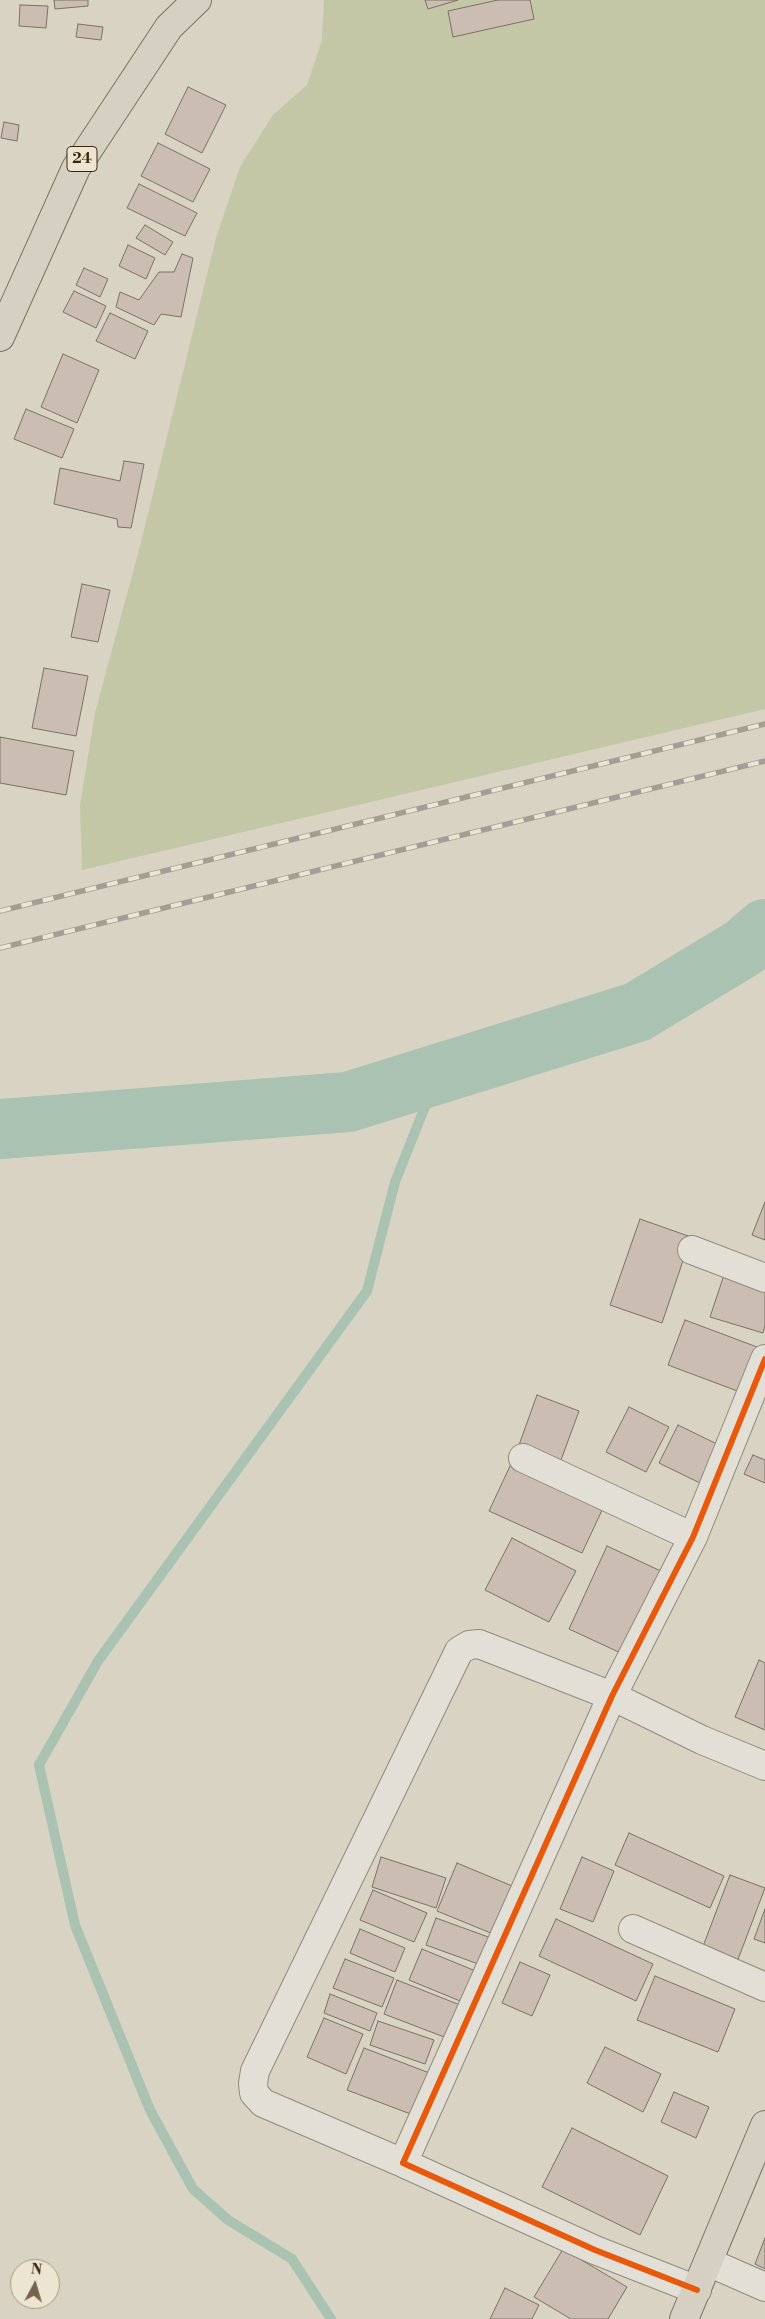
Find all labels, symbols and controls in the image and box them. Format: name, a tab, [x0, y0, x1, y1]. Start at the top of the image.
road number: 24	[67, 146, 97, 172]
north arrow	[10, 2259, 60, 2309]
text: N	[30, 2261, 43, 2280]

